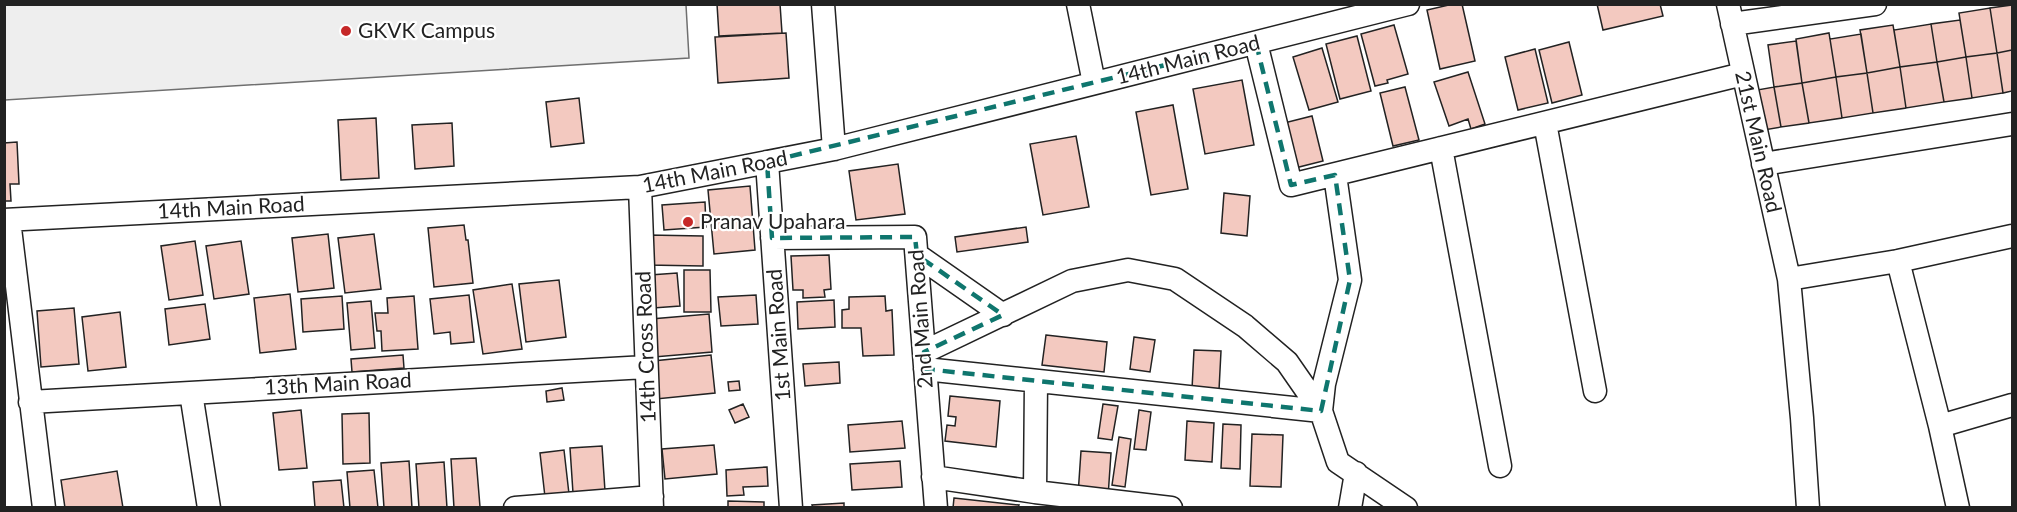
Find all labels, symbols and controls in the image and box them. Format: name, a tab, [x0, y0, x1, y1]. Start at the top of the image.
place label: GKVK Campus	[358, 17, 495, 42]
marker: GKVK Campus	[339, 24, 353, 38]
street label: 14th Main Road	[1113, 29, 1262, 88]
street label: 21st Main Road	[1731, 68, 1788, 215]
street label: 14th Main Road	[640, 144, 789, 197]
street label: 14th Main Road	[157, 190, 305, 223]
place label: Pranav Upahara	[700, 208, 845, 233]
marker: Pranav Upahara	[681, 215, 695, 229]
street label: 2nd Main Road	[902, 249, 937, 389]
street label: 1st Main Road	[760, 268, 795, 402]
street label: 14th Cross Road	[629, 271, 660, 424]
street label: 13th Main Road	[264, 366, 412, 399]

